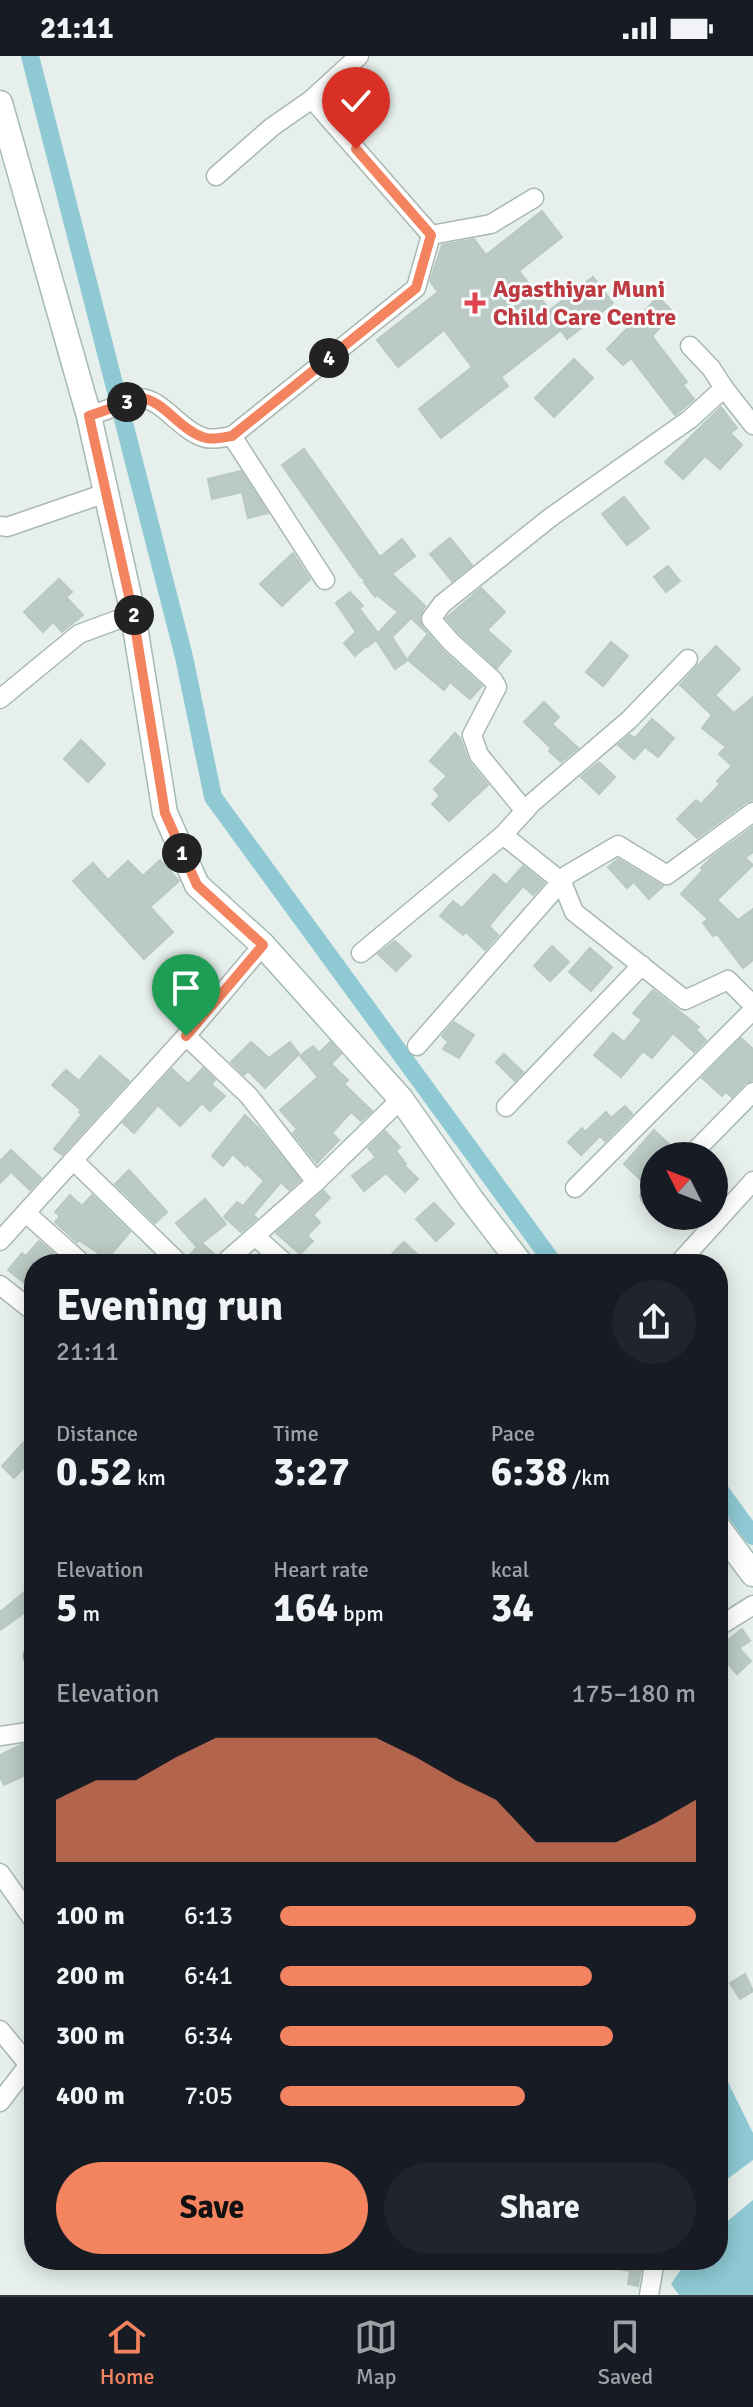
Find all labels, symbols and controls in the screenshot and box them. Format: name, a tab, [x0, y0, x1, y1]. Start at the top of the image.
text: 21:11	[40, 10, 114, 47]
pin	[322, 67, 390, 149]
icon: check	[334, 79, 378, 123]
place label: Agasthiyar Muni Child Care Centre	[493, 274, 676, 332]
marker: Agasthiyar Muni Child Care Centre	[464, 292, 486, 314]
pin: 4	[309, 338, 349, 378]
text: 4	[323, 344, 335, 371]
pin: 3	[107, 382, 147, 422]
text: 3	[121, 388, 133, 415]
pin: 2	[114, 595, 154, 635]
text: 2	[128, 601, 140, 628]
pin: 1	[162, 833, 202, 873]
text: 1	[176, 839, 188, 866]
pin	[152, 954, 220, 1036]
icon: arrive	[164, 966, 208, 1010]
north arrow	[640, 1142, 728, 1230]
map controls	[640, 1142, 728, 1230]
text: Evening run	[56, 1279, 283, 1333]
button: share	[612, 1280, 696, 1364]
text: 21:11	[56, 1336, 119, 1368]
text: Distance	[56, 1420, 138, 1447]
text: Time	[273, 1420, 319, 1447]
text: Pace	[491, 1420, 535, 1447]
text: 0.52	[56, 1447, 132, 1497]
text: 3:27	[273, 1447, 350, 1497]
text: 6:38	[491, 1447, 567, 1497]
text: km	[132, 1464, 166, 1491]
text: /km	[567, 1464, 610, 1491]
text: Elevation	[56, 1556, 144, 1583]
text: Heart rate	[273, 1556, 369, 1583]
text: kcal	[491, 1556, 529, 1583]
text: 5	[56, 1583, 78, 1633]
text: 164	[273, 1583, 338, 1633]
text: 34	[491, 1583, 534, 1633]
text: m	[78, 1600, 100, 1627]
text: bpm	[338, 1600, 384, 1627]
text: Elevation	[56, 1678, 160, 1710]
text: 175–180 m	[572, 1678, 696, 1710]
text: 100 m	[56, 1900, 125, 1932]
text: 6:13	[184, 1900, 233, 1932]
text: 200 m	[56, 1960, 125, 1992]
text: 6:41	[184, 1960, 233, 1992]
text: 300 m	[56, 2020, 125, 2052]
text: 6:34	[184, 2020, 233, 2052]
text: 400 m	[56, 2080, 125, 2112]
text: 7:05	[184, 2080, 233, 2112]
button: Save	[56, 2162, 368, 2254]
button: Share	[384, 2162, 696, 2254]
tab: Home	[100, 2315, 155, 2390]
tab: Map	[354, 2315, 398, 2390]
tab: Saved	[598, 2315, 653, 2390]

